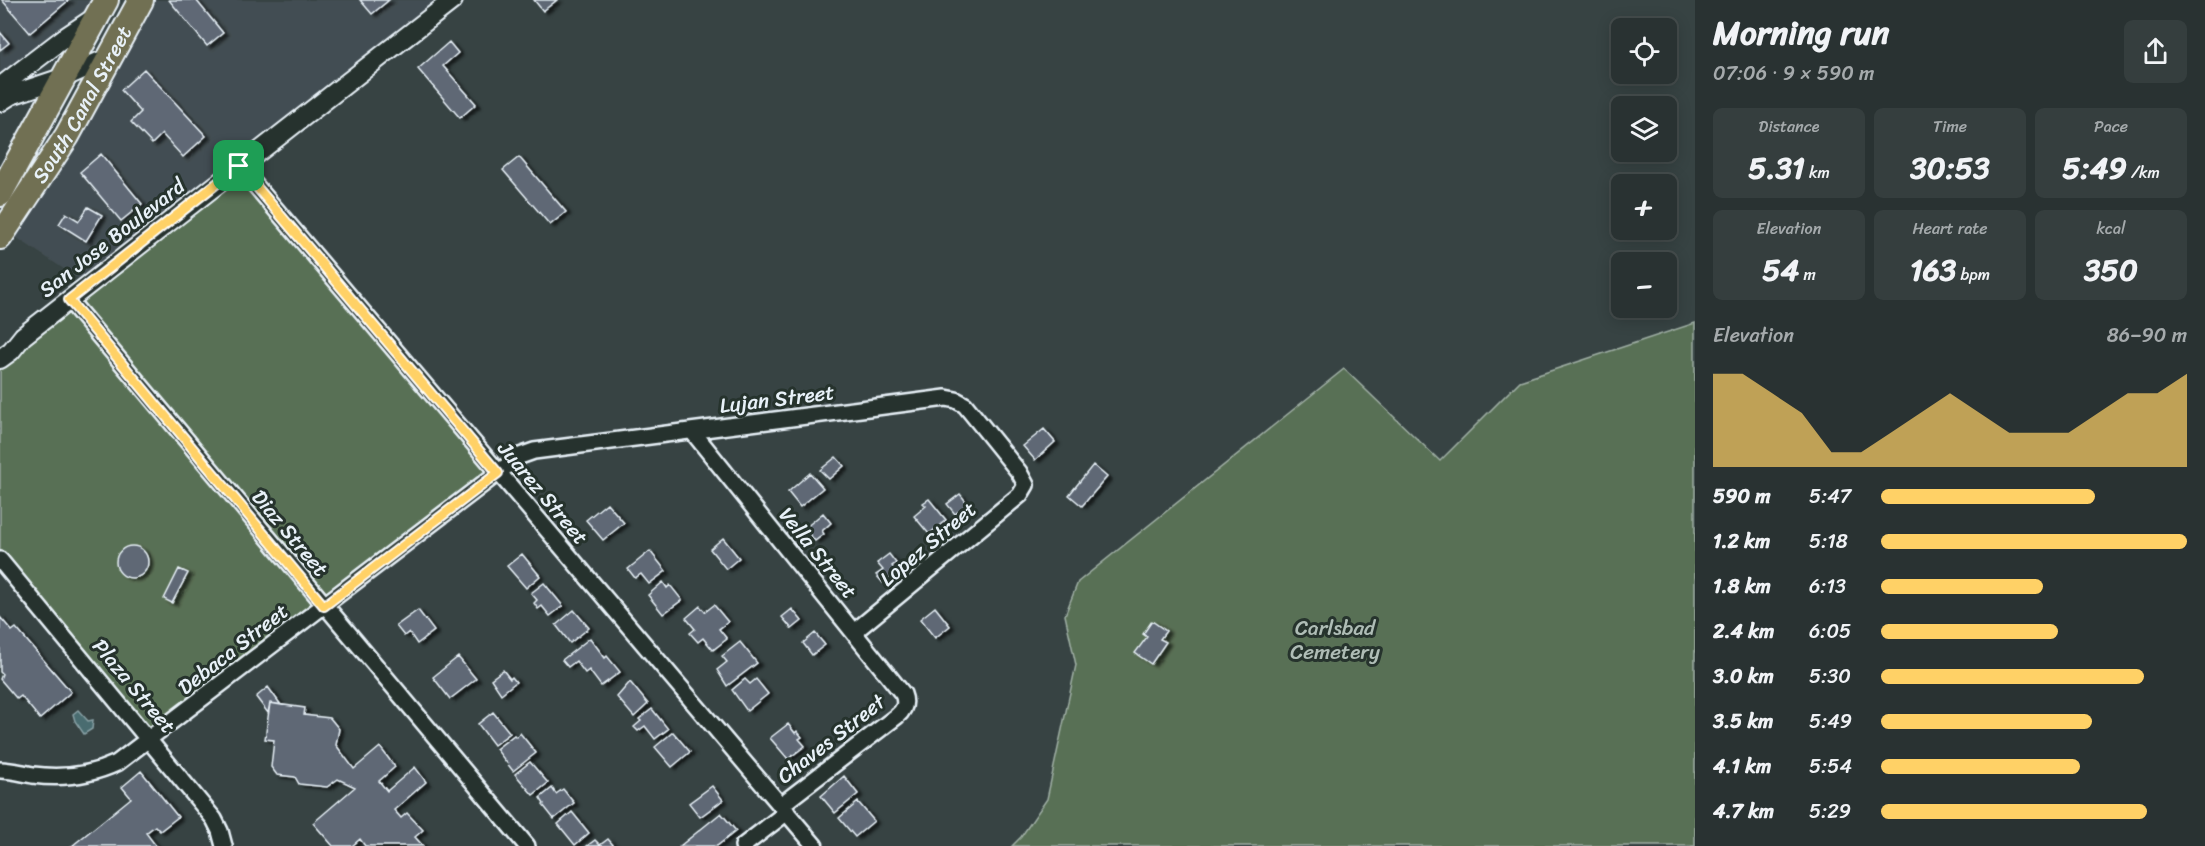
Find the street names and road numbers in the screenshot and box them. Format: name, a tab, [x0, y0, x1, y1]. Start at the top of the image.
street label: South Canal Street	[21, 19, 143, 191]
street label: San Jose Boulevard	[30, 167, 195, 308]
street label: Lujan Street	[717, 373, 837, 425]
street label: Juarez Street	[487, 431, 598, 554]
street label: Diaz Street	[242, 480, 338, 586]
street label: Lopez Street	[871, 492, 985, 596]
street label: Vella Street	[769, 498, 867, 608]
street label: Debaca Street	[169, 593, 297, 705]
street label: Plaza Street	[82, 630, 186, 742]
street label: Chaves Street	[768, 683, 895, 794]

